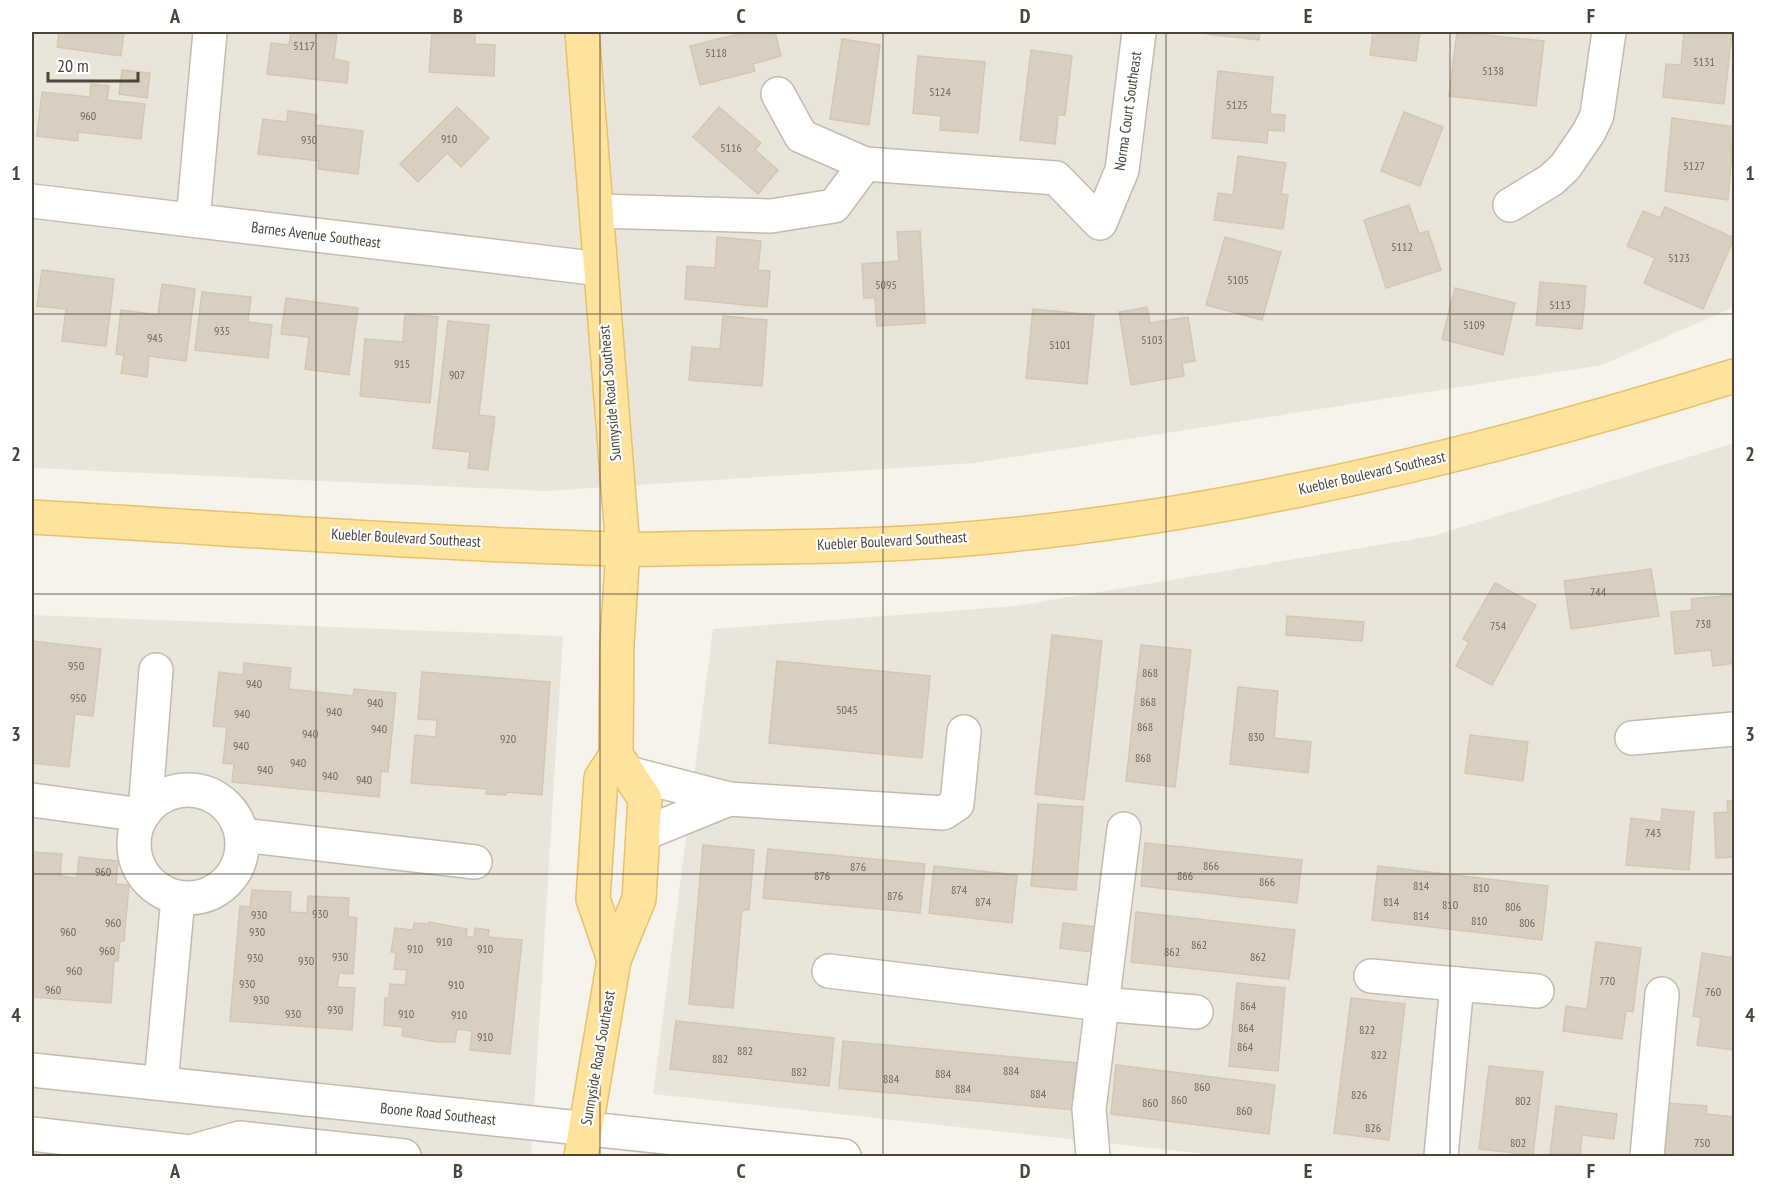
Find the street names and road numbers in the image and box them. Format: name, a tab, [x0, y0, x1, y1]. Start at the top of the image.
street label: Norma Court Southeast	[1110, 50, 1145, 172]
street label: Barnes Avenue Southeast	[250, 217, 382, 252]
street label: Sunnyside Road Southeast	[594, 324, 625, 462]
street label: Kuebler Boulevard Southeast	[1297, 446, 1447, 499]
street label: Kuebler Boulevard Southeast	[331, 524, 481, 551]
street label: Kuebler Boulevard Southeast	[817, 527, 967, 554]
street label: Sunnyside Road Southeast	[576, 989, 619, 1127]
street label: Boone Road Southeast	[379, 1098, 497, 1129]

